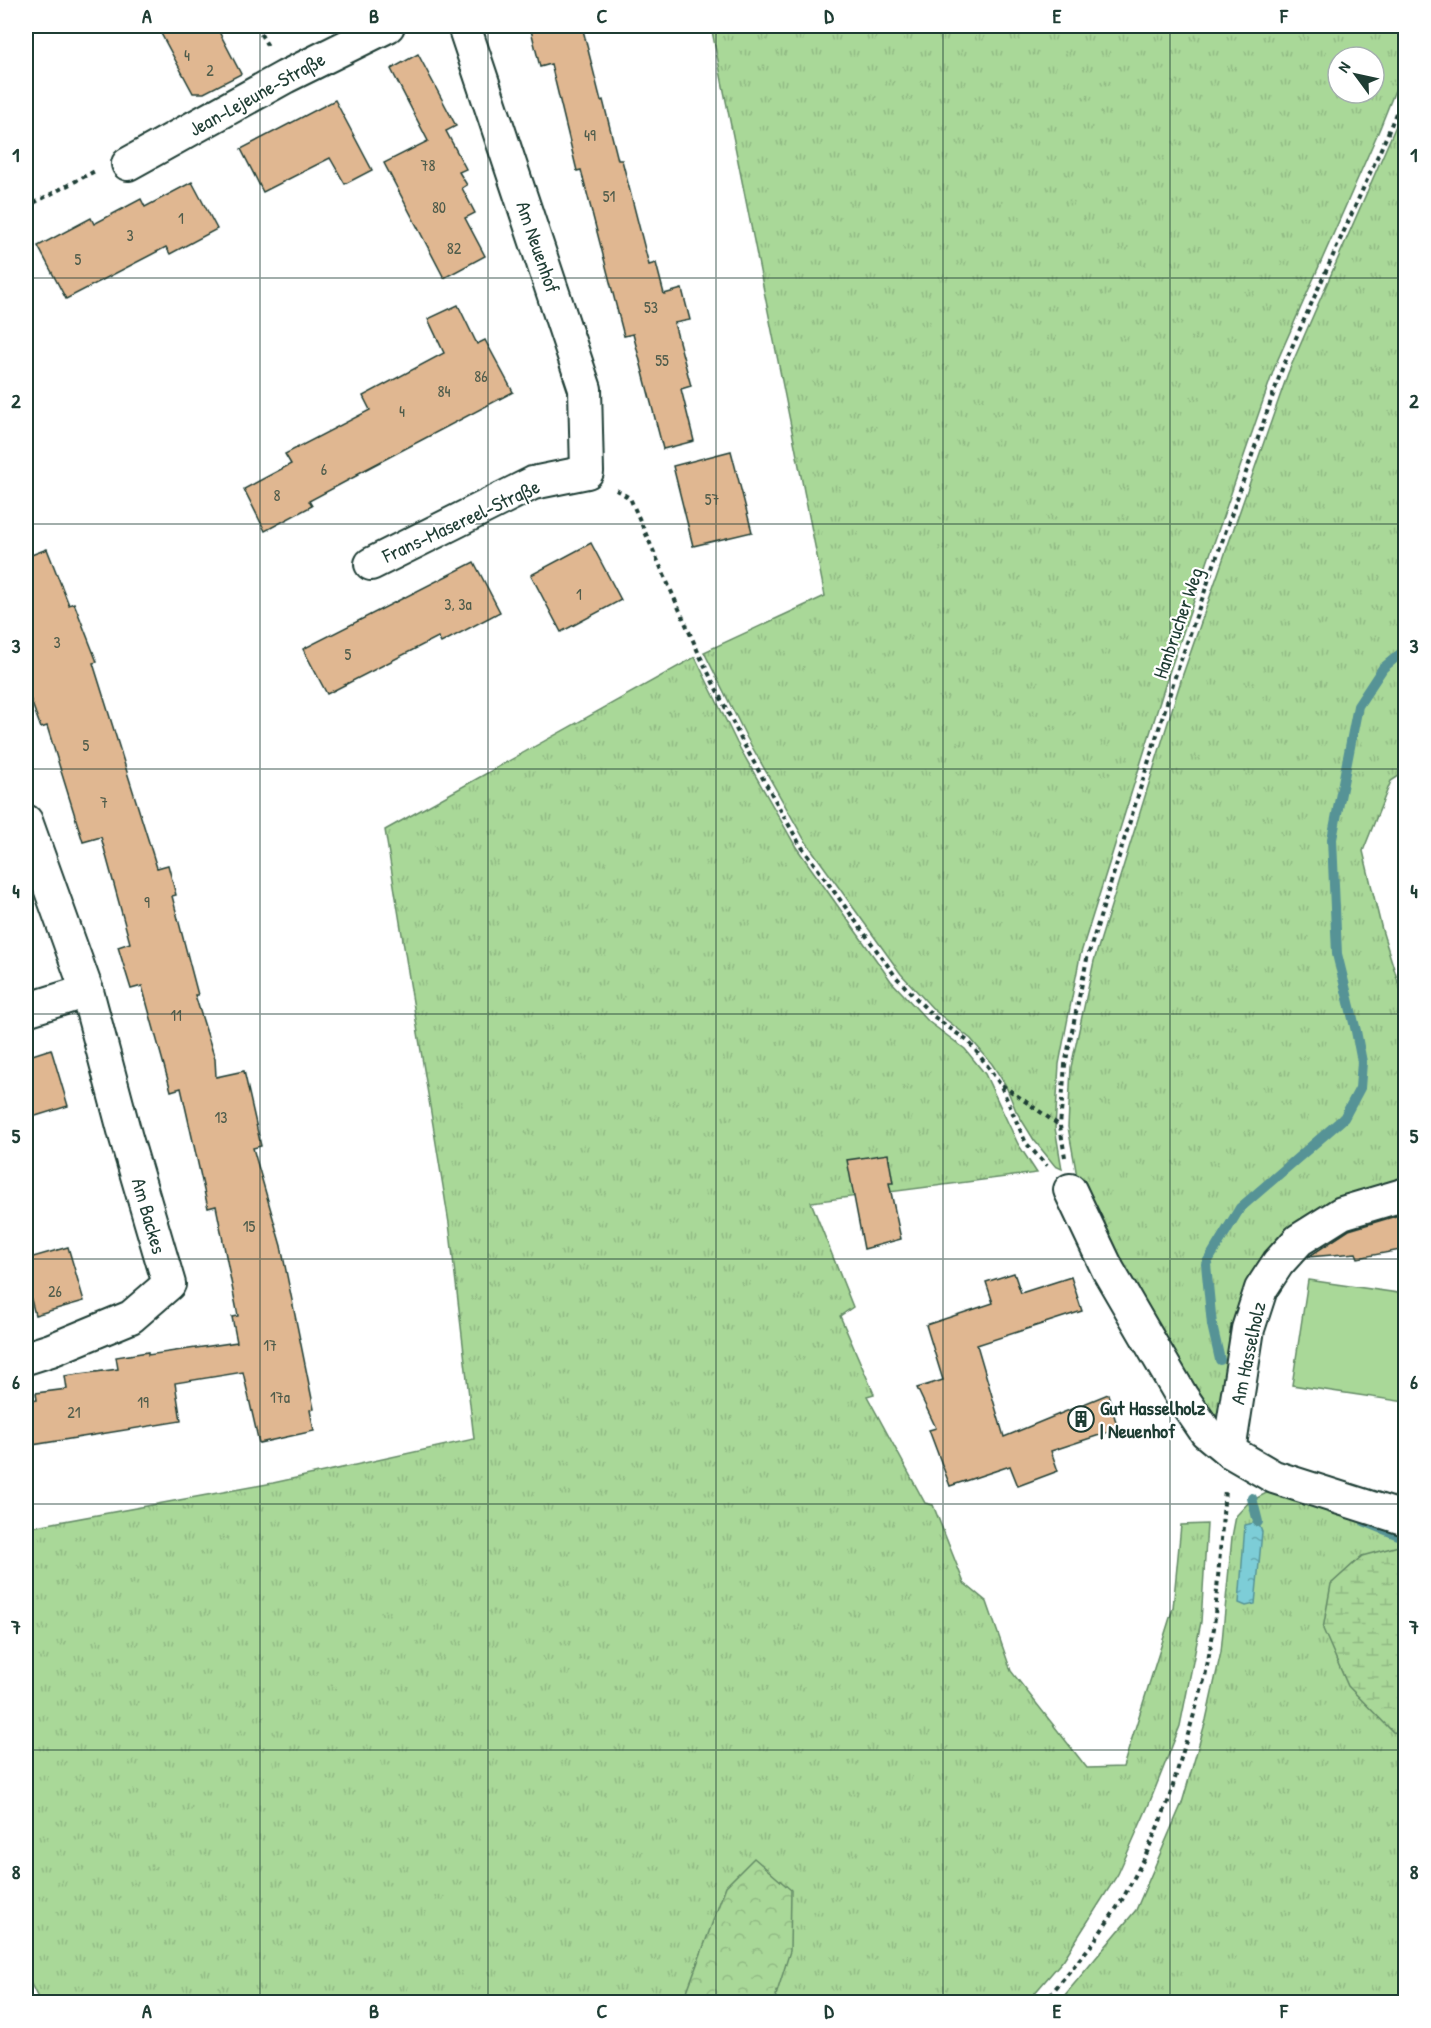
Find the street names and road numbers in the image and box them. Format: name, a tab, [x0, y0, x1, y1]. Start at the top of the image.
street label: Jean-Lejeune-Straße	[184, 45, 330, 142]
street label: Am Neuenhof	[510, 197, 567, 296]
street label: Frans-Masereel-Straße	[377, 472, 544, 569]
street label: Hanbrucher Weg	[1146, 564, 1209, 682]
street label: Am Backes	[126, 1175, 173, 1257]
street label: Am Hasselholz	[1223, 1299, 1272, 1407]

